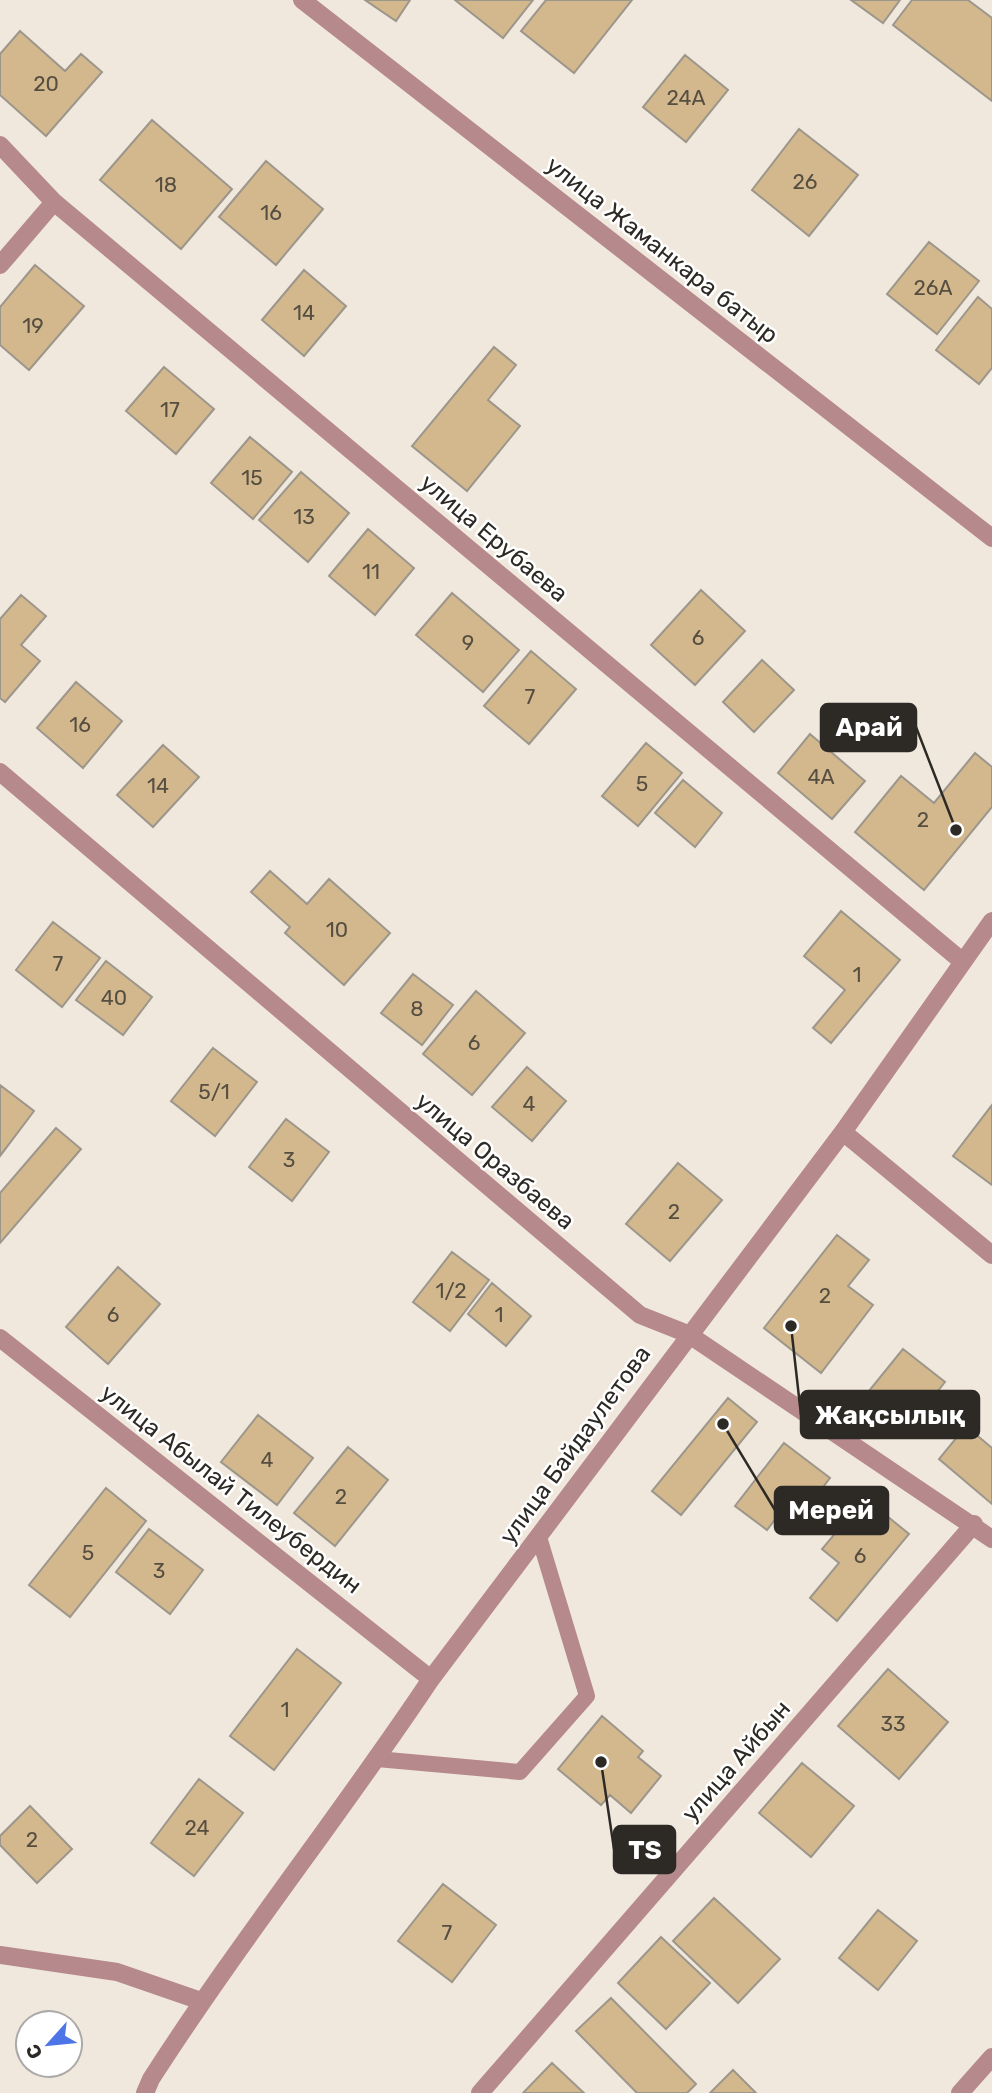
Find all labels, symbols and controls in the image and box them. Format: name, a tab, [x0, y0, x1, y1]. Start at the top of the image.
house number: 20	[33, 71, 59, 96]
house number: 24А	[666, 85, 706, 110]
street label: улица Жаманкара батыр	[540, 151, 784, 349]
house number: 26	[793, 169, 818, 194]
house number: 18	[155, 172, 177, 197]
house number: 16	[260, 200, 282, 225]
house number: 26А	[913, 275, 953, 300]
house number: 14	[293, 300, 315, 325]
house number: 19	[22, 313, 44, 338]
house number: 17	[160, 397, 180, 422]
house number: 15	[241, 465, 263, 490]
street label: улица Ерубаева	[415, 468, 573, 608]
house number: 13	[293, 504, 315, 529]
house number: 11	[362, 559, 380, 584]
house number: 6	[692, 625, 704, 650]
house number: 9	[462, 630, 474, 655]
house number: 7	[525, 684, 536, 709]
callout: Арай	[821, 704, 916, 751]
house number: 16	[69, 712, 91, 737]
text: Арай	[836, 712, 902, 743]
house number: 4А	[807, 764, 835, 789]
house number: 5	[636, 771, 648, 796]
house number: 14	[147, 773, 169, 798]
house number: 2	[917, 807, 929, 832]
house number: 10	[326, 917, 348, 942]
house number: 7	[53, 951, 64, 976]
house number: 1	[853, 962, 862, 987]
house number: 40	[101, 985, 127, 1010]
house number: 8	[410, 996, 424, 1021]
house number: 6	[468, 1030, 480, 1055]
house number: 5/1	[198, 1079, 230, 1104]
street label: улица Оразбаева	[410, 1087, 580, 1235]
house number: 4	[522, 1091, 536, 1116]
house number: 3	[283, 1147, 295, 1172]
house number: 2	[668, 1199, 680, 1224]
house number: 1/2	[435, 1278, 467, 1303]
house number: 2	[819, 1283, 831, 1308]
house number: 6	[107, 1302, 119, 1327]
house number: 1	[495, 1302, 504, 1327]
street label: улица Байдаулетова	[494, 1340, 656, 1550]
street label: улица Абылай Тилеубердин	[95, 1378, 367, 1600]
callout: Жақсылық	[801, 1391, 979, 1438]
text: Жақсылық	[815, 1400, 966, 1431]
house number: 4	[260, 1447, 274, 1472]
house number: 2	[335, 1484, 347, 1509]
callout: Мерей	[775, 1487, 888, 1534]
text: Мерей	[788, 1495, 874, 1526]
house number: 5	[82, 1540, 94, 1565]
house number: 6	[854, 1543, 866, 1568]
house number: 3	[153, 1558, 165, 1583]
street label: улица Айбын	[676, 1695, 796, 1827]
house number: 1	[281, 1697, 290, 1722]
house number: 33	[880, 1711, 906, 1736]
house number: 24	[184, 1815, 210, 1840]
callout: TS	[614, 1826, 675, 1873]
house number: 2	[26, 1827, 38, 1852]
text: TS	[628, 1835, 662, 1866]
house number: 7	[442, 1920, 453, 1945]
north arrow	[14, 2009, 84, 2079]
text: С	[21, 2040, 48, 2063]

